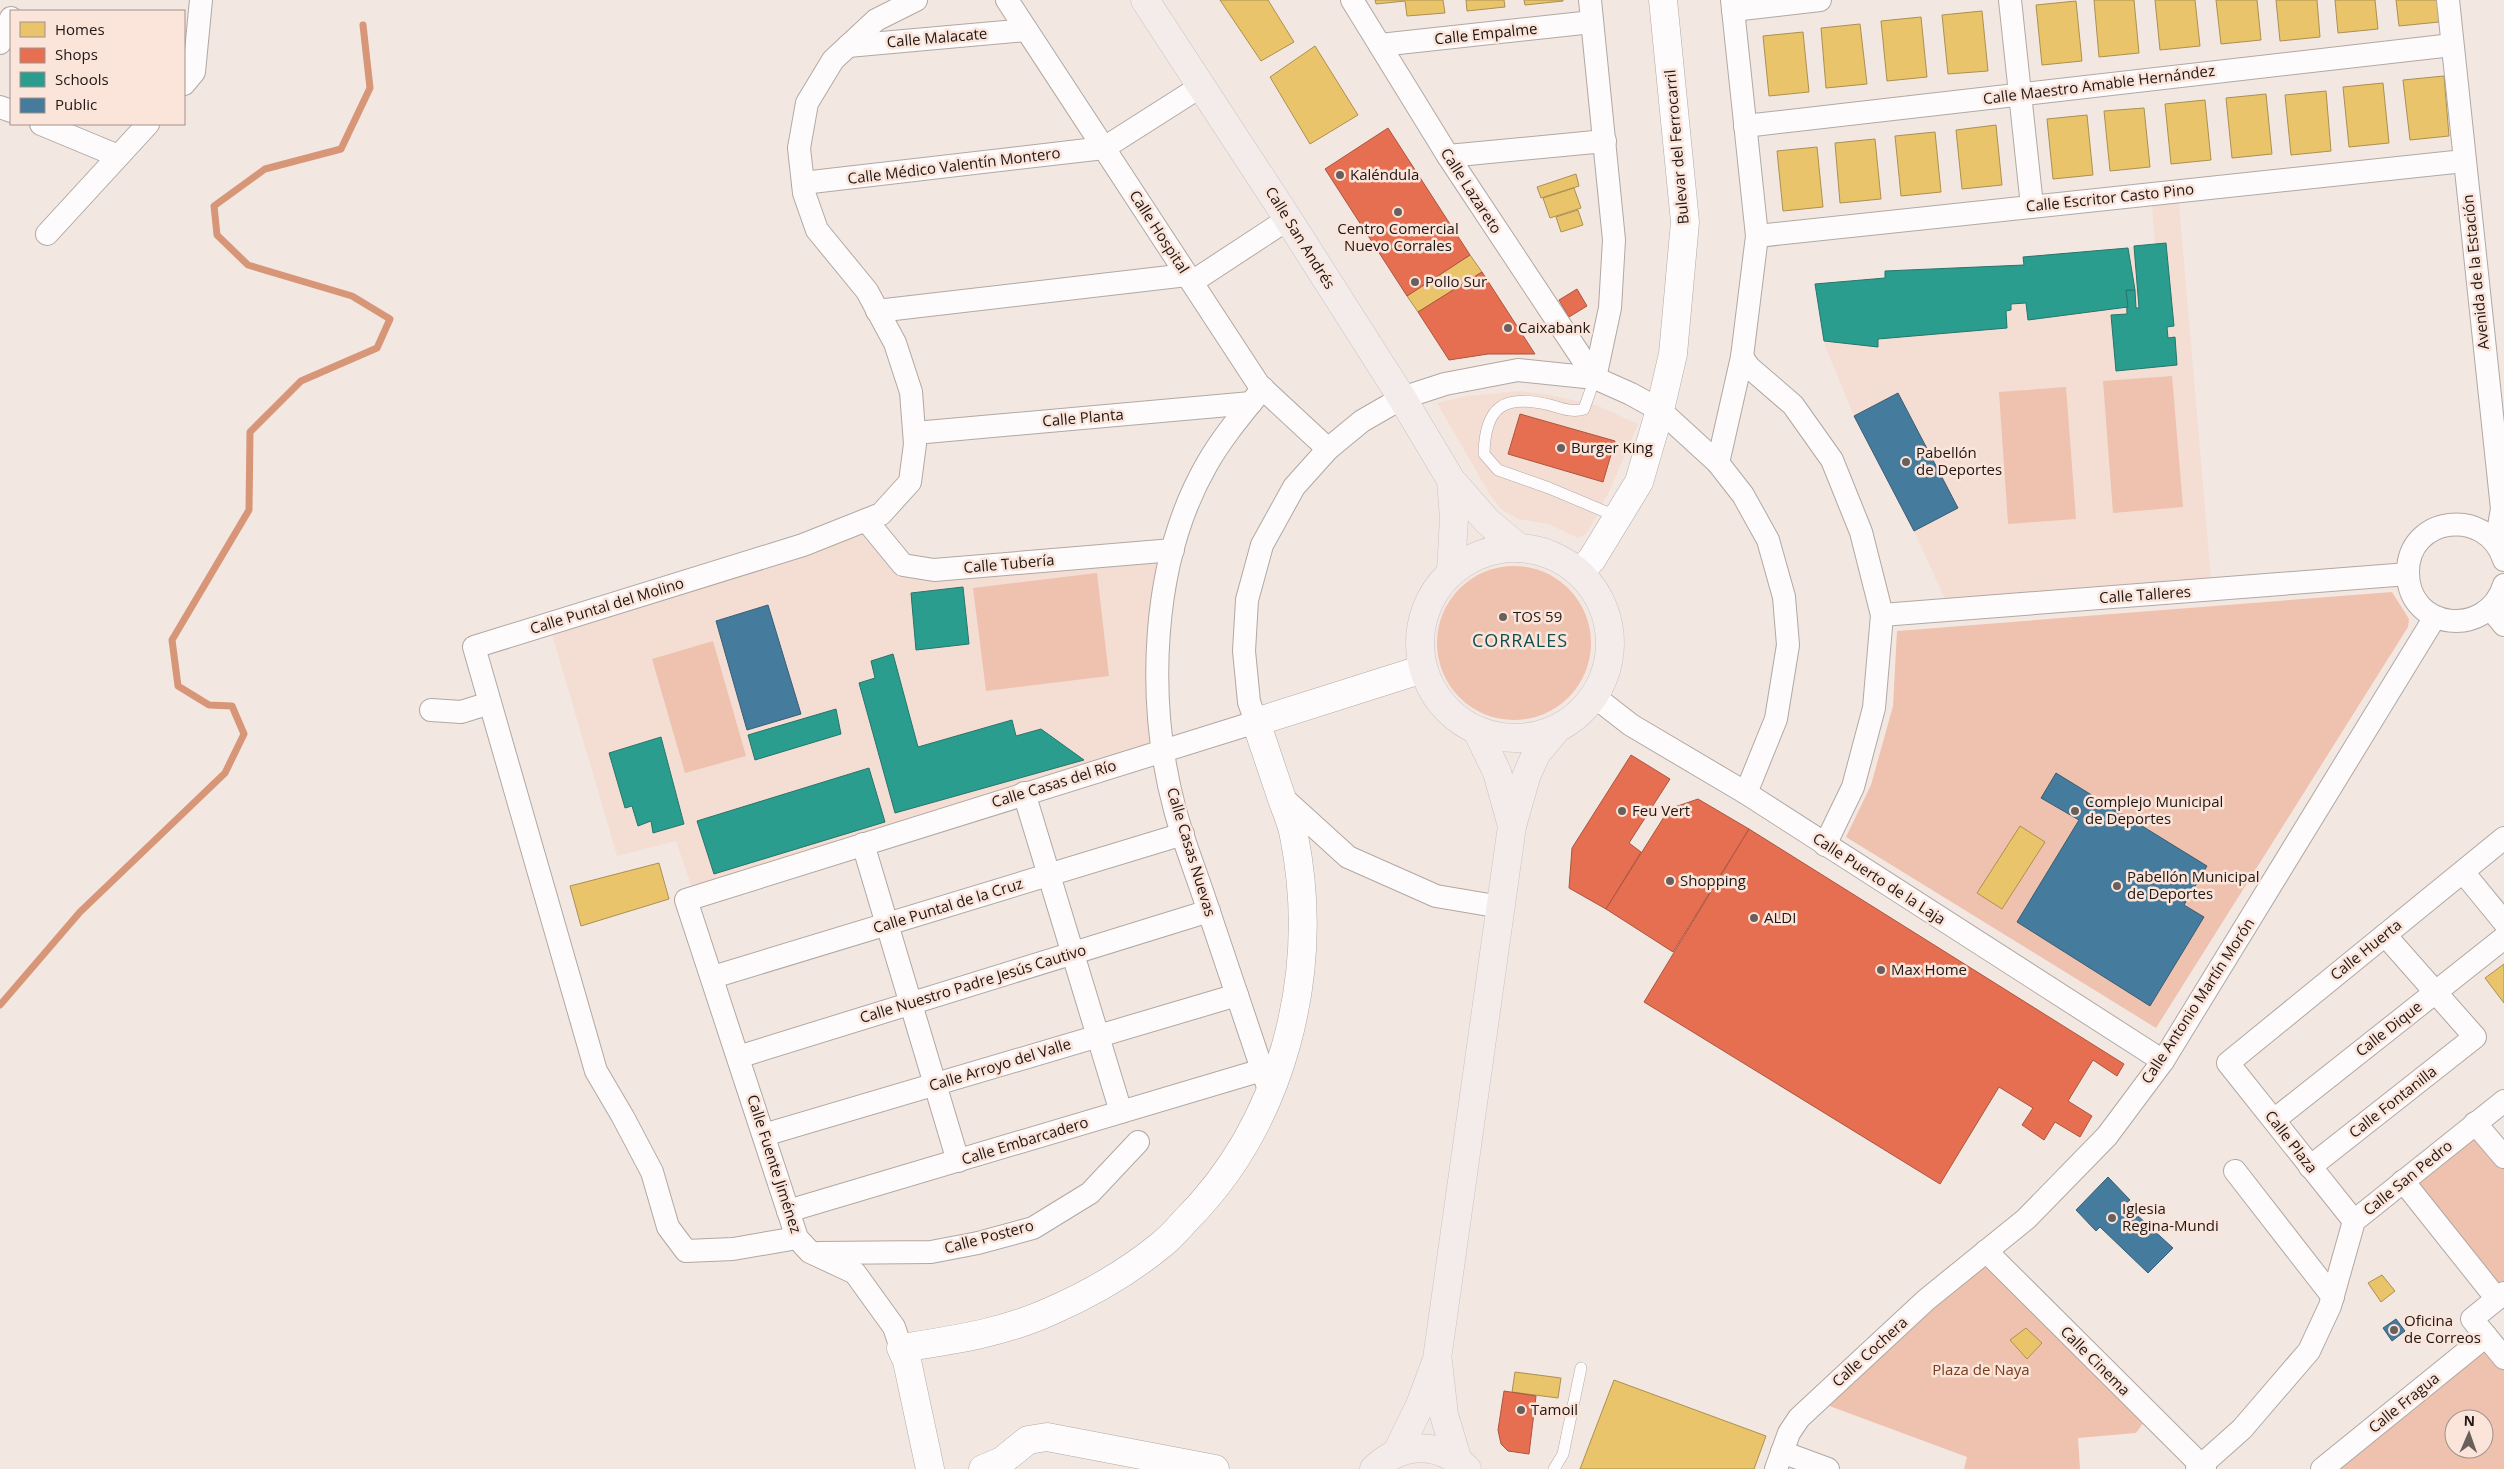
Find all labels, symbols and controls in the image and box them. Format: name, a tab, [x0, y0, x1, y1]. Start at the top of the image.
legend	[10, 10, 185, 125]
street label: Calle Empalme	[1433, 18, 1538, 48]
text: Homes	[55, 19, 105, 39]
street label: Calle Malacate	[886, 23, 988, 51]
text: Shops	[55, 44, 98, 64]
street label: Calle Maestro Amable Hernández	[1982, 60, 2216, 108]
text: Schools	[55, 69, 109, 89]
street label: Bulevar del Ferrocarril	[1659, 69, 1693, 225]
text: Public	[55, 94, 97, 114]
street label: Calle Médico Valentín Montero	[846, 142, 1061, 188]
street label: Calle Lazareto	[1437, 144, 1507, 237]
place label: Kaléndula	[1350, 164, 1419, 184]
marker: Kaléndula	[1334, 169, 1346, 181]
street label: Calle Escritor Casto Pino	[2025, 178, 2195, 216]
street label: Calle San Andrés	[1261, 183, 1340, 292]
street label: Calle Hospital	[1125, 186, 1194, 277]
street label: Avenida de la Estación	[2457, 194, 2493, 351]
marker: Centro Comercial Nuevo Corrales	[1392, 206, 1404, 218]
place label: Centro Comercial Nuevo Corrales	[1337, 218, 1459, 255]
place label: Pollo Sur	[1425, 271, 1487, 291]
marker: Pollo Sur	[1409, 276, 1421, 288]
place label: Caixabank	[1518, 317, 1590, 337]
marker: Caixabank	[1502, 322, 1514, 334]
street label: Calle Planta	[1041, 403, 1124, 431]
place label: Burger King	[1571, 437, 1653, 457]
marker: Burger King	[1555, 442, 1567, 454]
place label: Pabellón de Deportes	[1916, 442, 2002, 479]
marker: Pabellón de Deportes	[1900, 456, 1912, 468]
street label: Calle Tubería	[963, 549, 1055, 577]
street label: Calle Puntal del Molino	[527, 572, 686, 638]
street label: Calle Talleres	[2098, 581, 2192, 607]
place label: TOS 59	[1513, 606, 1562, 626]
marker: TOS 59	[1497, 611, 1509, 623]
district label: CORRALES	[1472, 628, 1568, 652]
street label: Calle Casas del Río	[989, 755, 1118, 812]
street label: Calle Casas Nuevas	[1163, 785, 1221, 919]
place label: Complejo Municipal de Deportes	[2085, 791, 2223, 828]
place label: Feu Vert	[1632, 800, 1690, 820]
marker: Feu Vert	[1616, 805, 1628, 817]
marker: Complejo Municipal de Deportes	[2069, 805, 2081, 817]
street label: Calle Puerto de la Laja	[1809, 828, 1950, 929]
place label: Pabellón Municipal de Deportes	[2127, 866, 2260, 903]
place label: Shopping	[1680, 870, 1746, 890]
street label: Calle Puntal de la Cruz	[870, 873, 1025, 937]
marker: Shopping	[1664, 875, 1676, 887]
marker: Pabellón Municipal de Deportes	[2111, 880, 2123, 892]
place label: ALDI	[1764, 907, 1796, 927]
marker: ALDI	[1748, 912, 1760, 924]
street label: Calle Antonio Martín Morón	[2136, 914, 2258, 1087]
street label: Calle Huerta	[2326, 914, 2405, 984]
street label: Calle Nuestro Padre Jesús Cautivo	[857, 939, 1088, 1027]
place label: Max Home	[1891, 959, 1967, 979]
marker: Max Home	[1875, 964, 1887, 976]
street label: Calle Dique	[2351, 996, 2426, 1060]
street label: Calle Arroyo del Valle	[926, 1033, 1073, 1095]
street label: Calle Fontanilla	[2344, 1061, 2440, 1142]
street label: Calle Fuente Jiménez	[743, 1092, 807, 1236]
street label: Calle Plaza	[2261, 1106, 2323, 1177]
street label: Calle Embarcadero	[959, 1111, 1091, 1169]
street label: Calle San Pedro	[2359, 1135, 2456, 1219]
place label: Iglesia Regina-Mundi	[2122, 1198, 2219, 1235]
marker: Iglesia Regina-Mundi	[2106, 1212, 2118, 1224]
street label: Calle Postero	[942, 1214, 1036, 1258]
place label: Oficina de Correos	[2404, 1310, 2481, 1347]
street label: Calle Cochera	[1827, 1312, 1911, 1391]
street label: Calle Cinema	[2057, 1321, 2135, 1399]
marker: Oficina de Correos	[2388, 1324, 2400, 1336]
park label: Plaza de Naya	[1932, 1359, 2030, 1379]
street label: Calle Fragua	[2364, 1368, 2443, 1437]
place label: Tamoil	[1531, 1399, 1578, 1419]
marker: Tamoil	[1515, 1404, 1527, 1416]
north arrow	[2444, 1409, 2494, 1459]
text: N	[2463, 1411, 2475, 1430]

